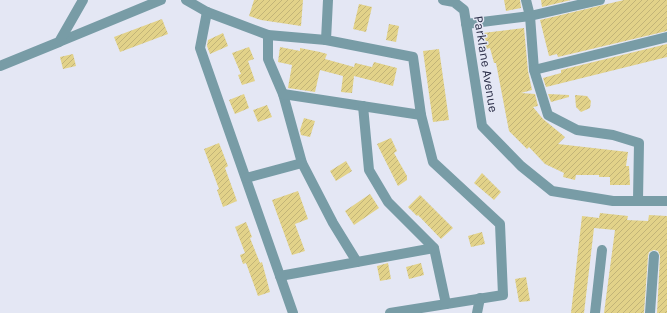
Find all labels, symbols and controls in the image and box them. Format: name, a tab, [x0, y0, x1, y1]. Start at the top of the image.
street label: Parklane Avenue	[471, 15, 501, 114]

